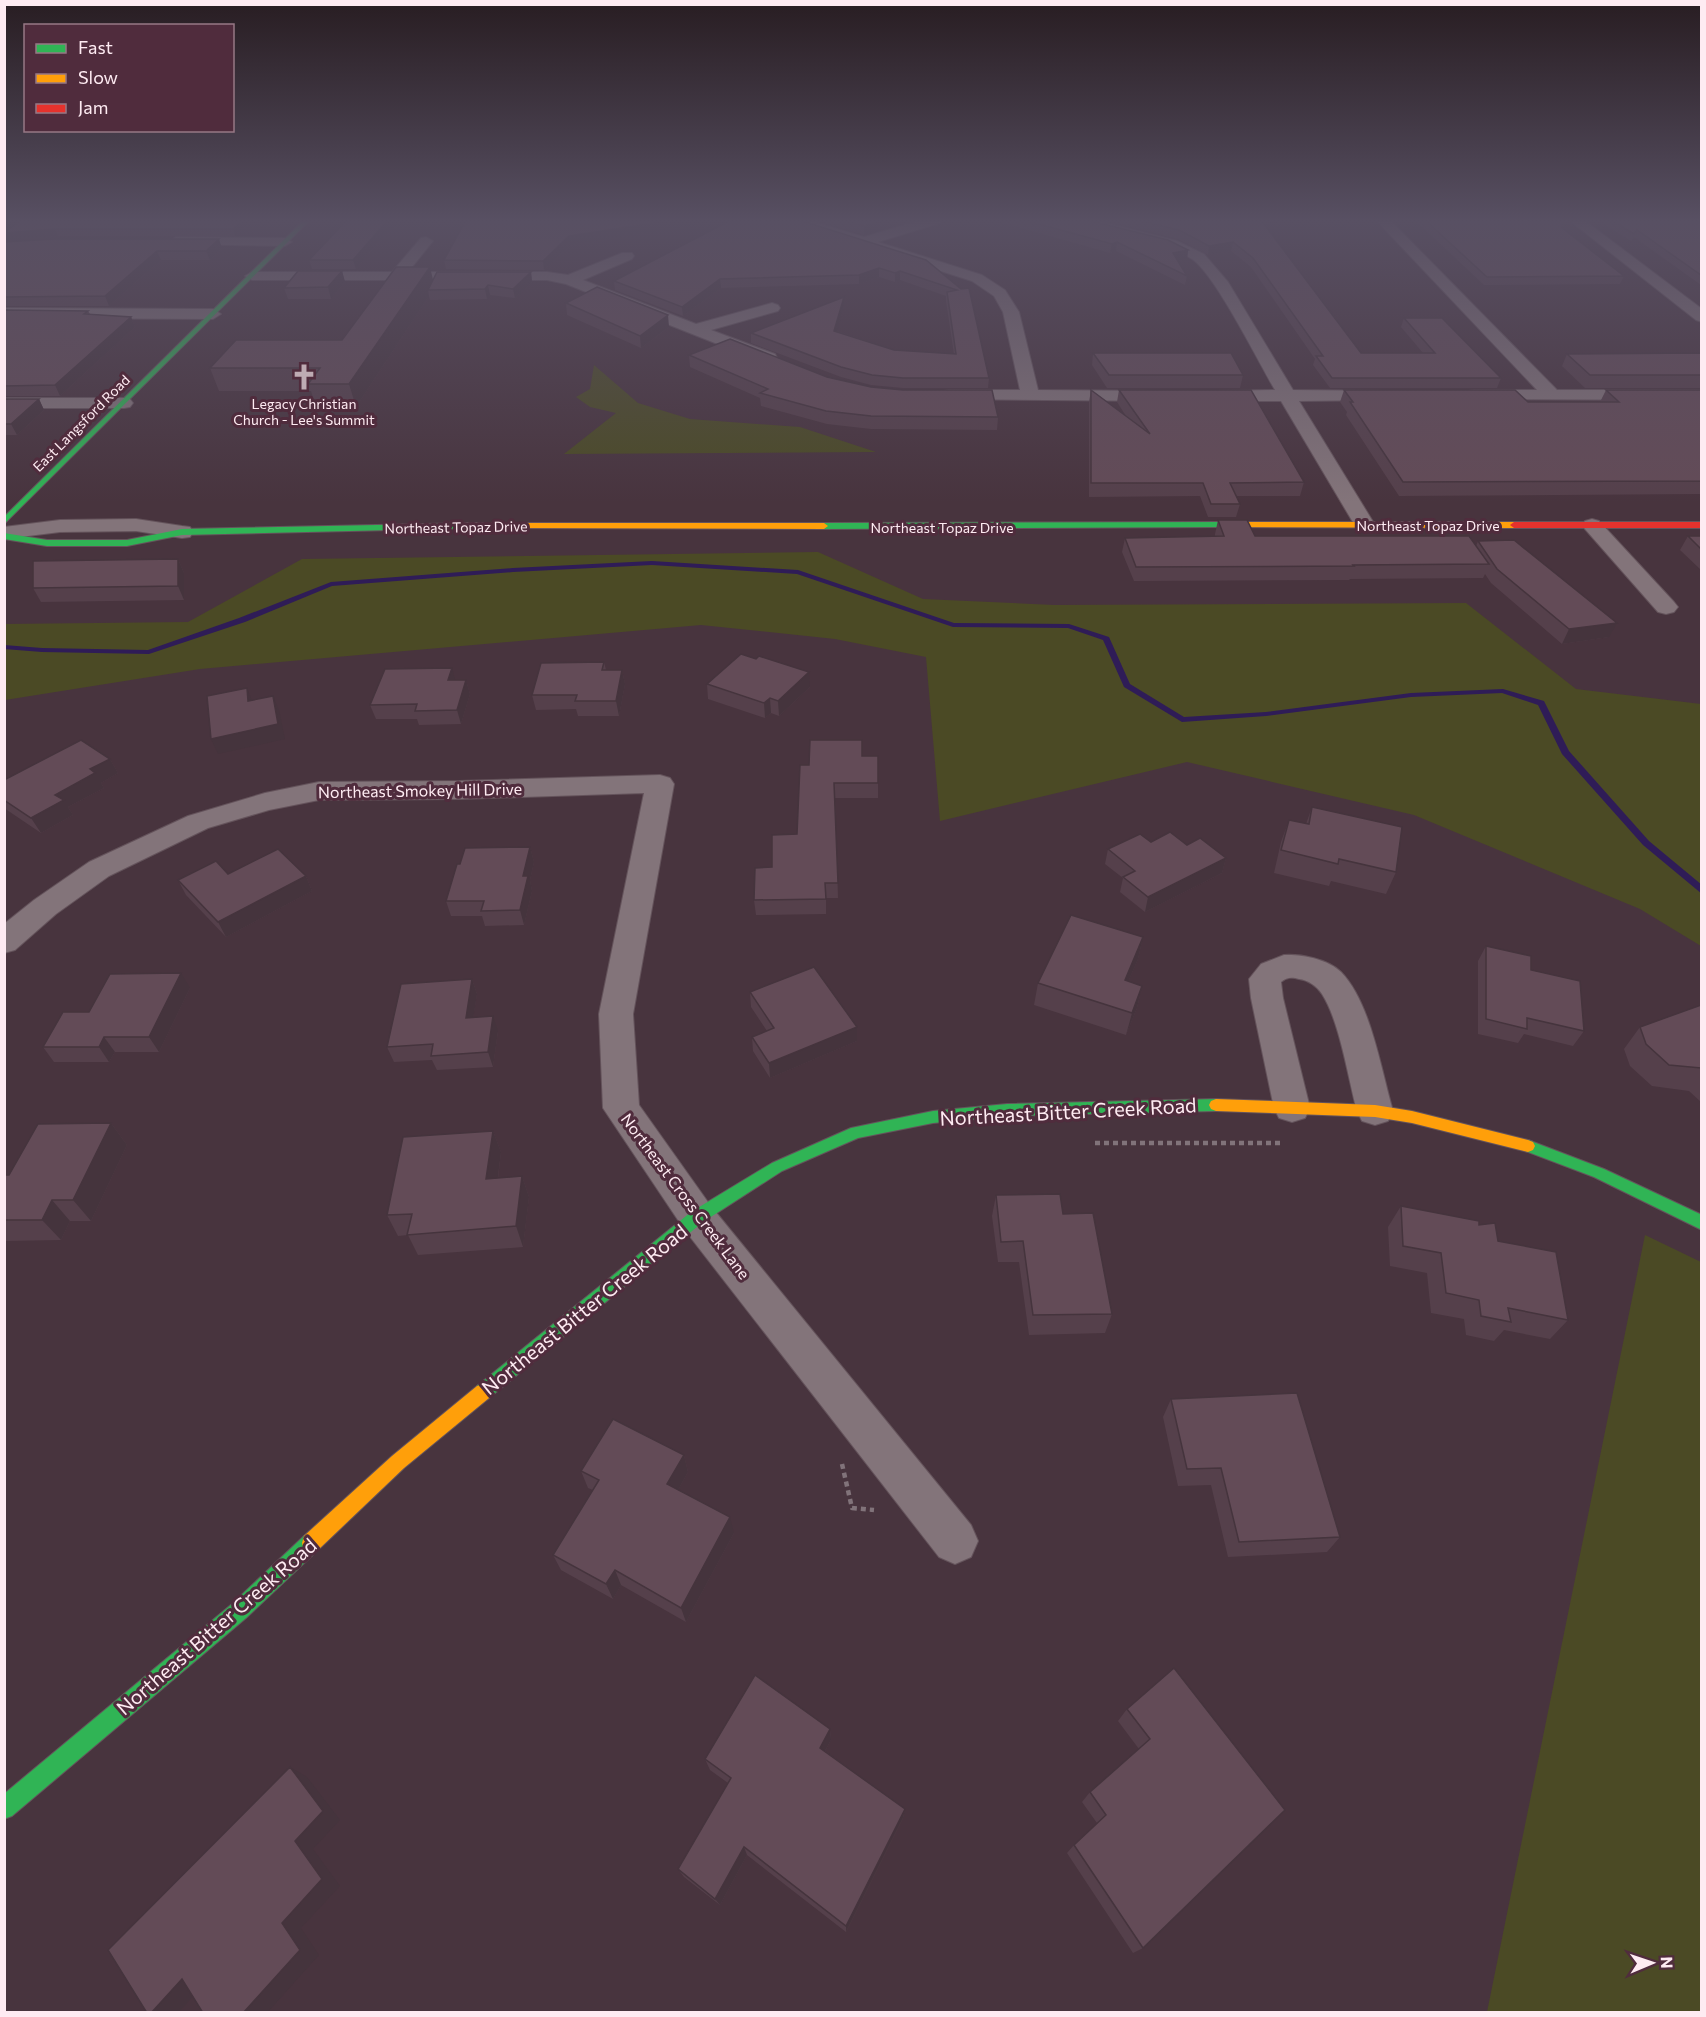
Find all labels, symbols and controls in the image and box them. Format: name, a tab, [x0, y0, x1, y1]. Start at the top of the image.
legend	[24, 24, 234, 132]
text: Fast	[78, 36, 113, 58]
text: Slow	[78, 66, 118, 88]
text: Jam	[78, 96, 108, 118]
church icon: Legacy Christian Church - Lee's Summit	[289, 362, 319, 392]
street label: East Langsford Road	[29, 371, 133, 475]
place label: Legacy Christian Church - Lee's Summit	[233, 395, 375, 428]
street label: Northeast Topaz Drive	[384, 517, 528, 537]
street label: Northeast Topaz Drive	[1356, 517, 1500, 534]
street label: Northeast Topaz Drive	[870, 519, 1014, 536]
street label: Northeast Smokey Hill Drive	[318, 779, 522, 801]
street label: Northeast Bitter Creek Road	[939, 1092, 1197, 1130]
street label: Northeast Cross Creek Lane	[618, 1109, 754, 1283]
street label: Northeast Bitter Creek Road	[476, 1219, 692, 1399]
street label: Northeast Bitter Creek Road	[111, 1533, 321, 1719]
north arrow	[1622, 1933, 1682, 1993]
text: N	[1658, 1956, 1677, 1969]

